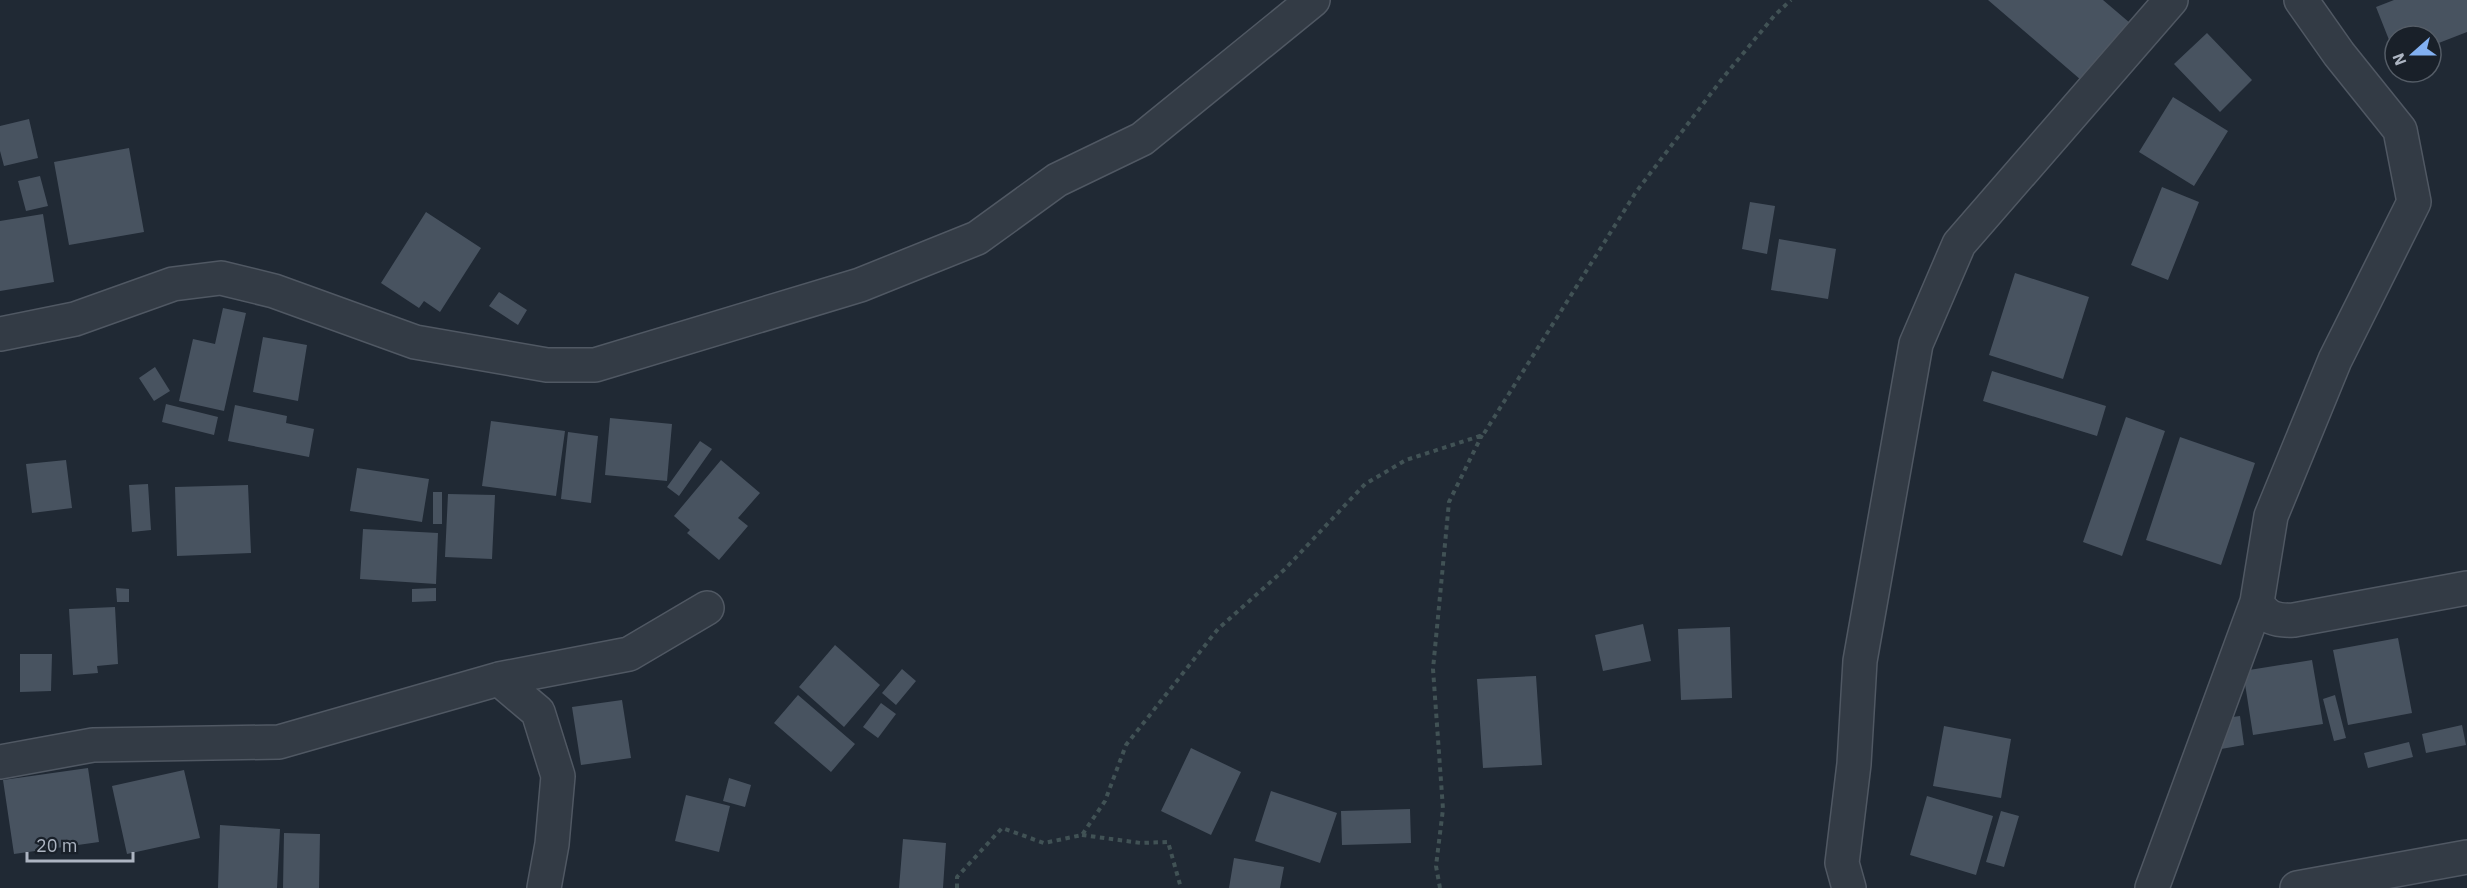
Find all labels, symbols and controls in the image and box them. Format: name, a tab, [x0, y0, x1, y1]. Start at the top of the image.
north arrow	[2383, 24, 2443, 84]
text: N	[2388, 50, 2410, 68]
scale bar	[27, 825, 134, 863]
text: 20 m	[36, 834, 78, 857]

